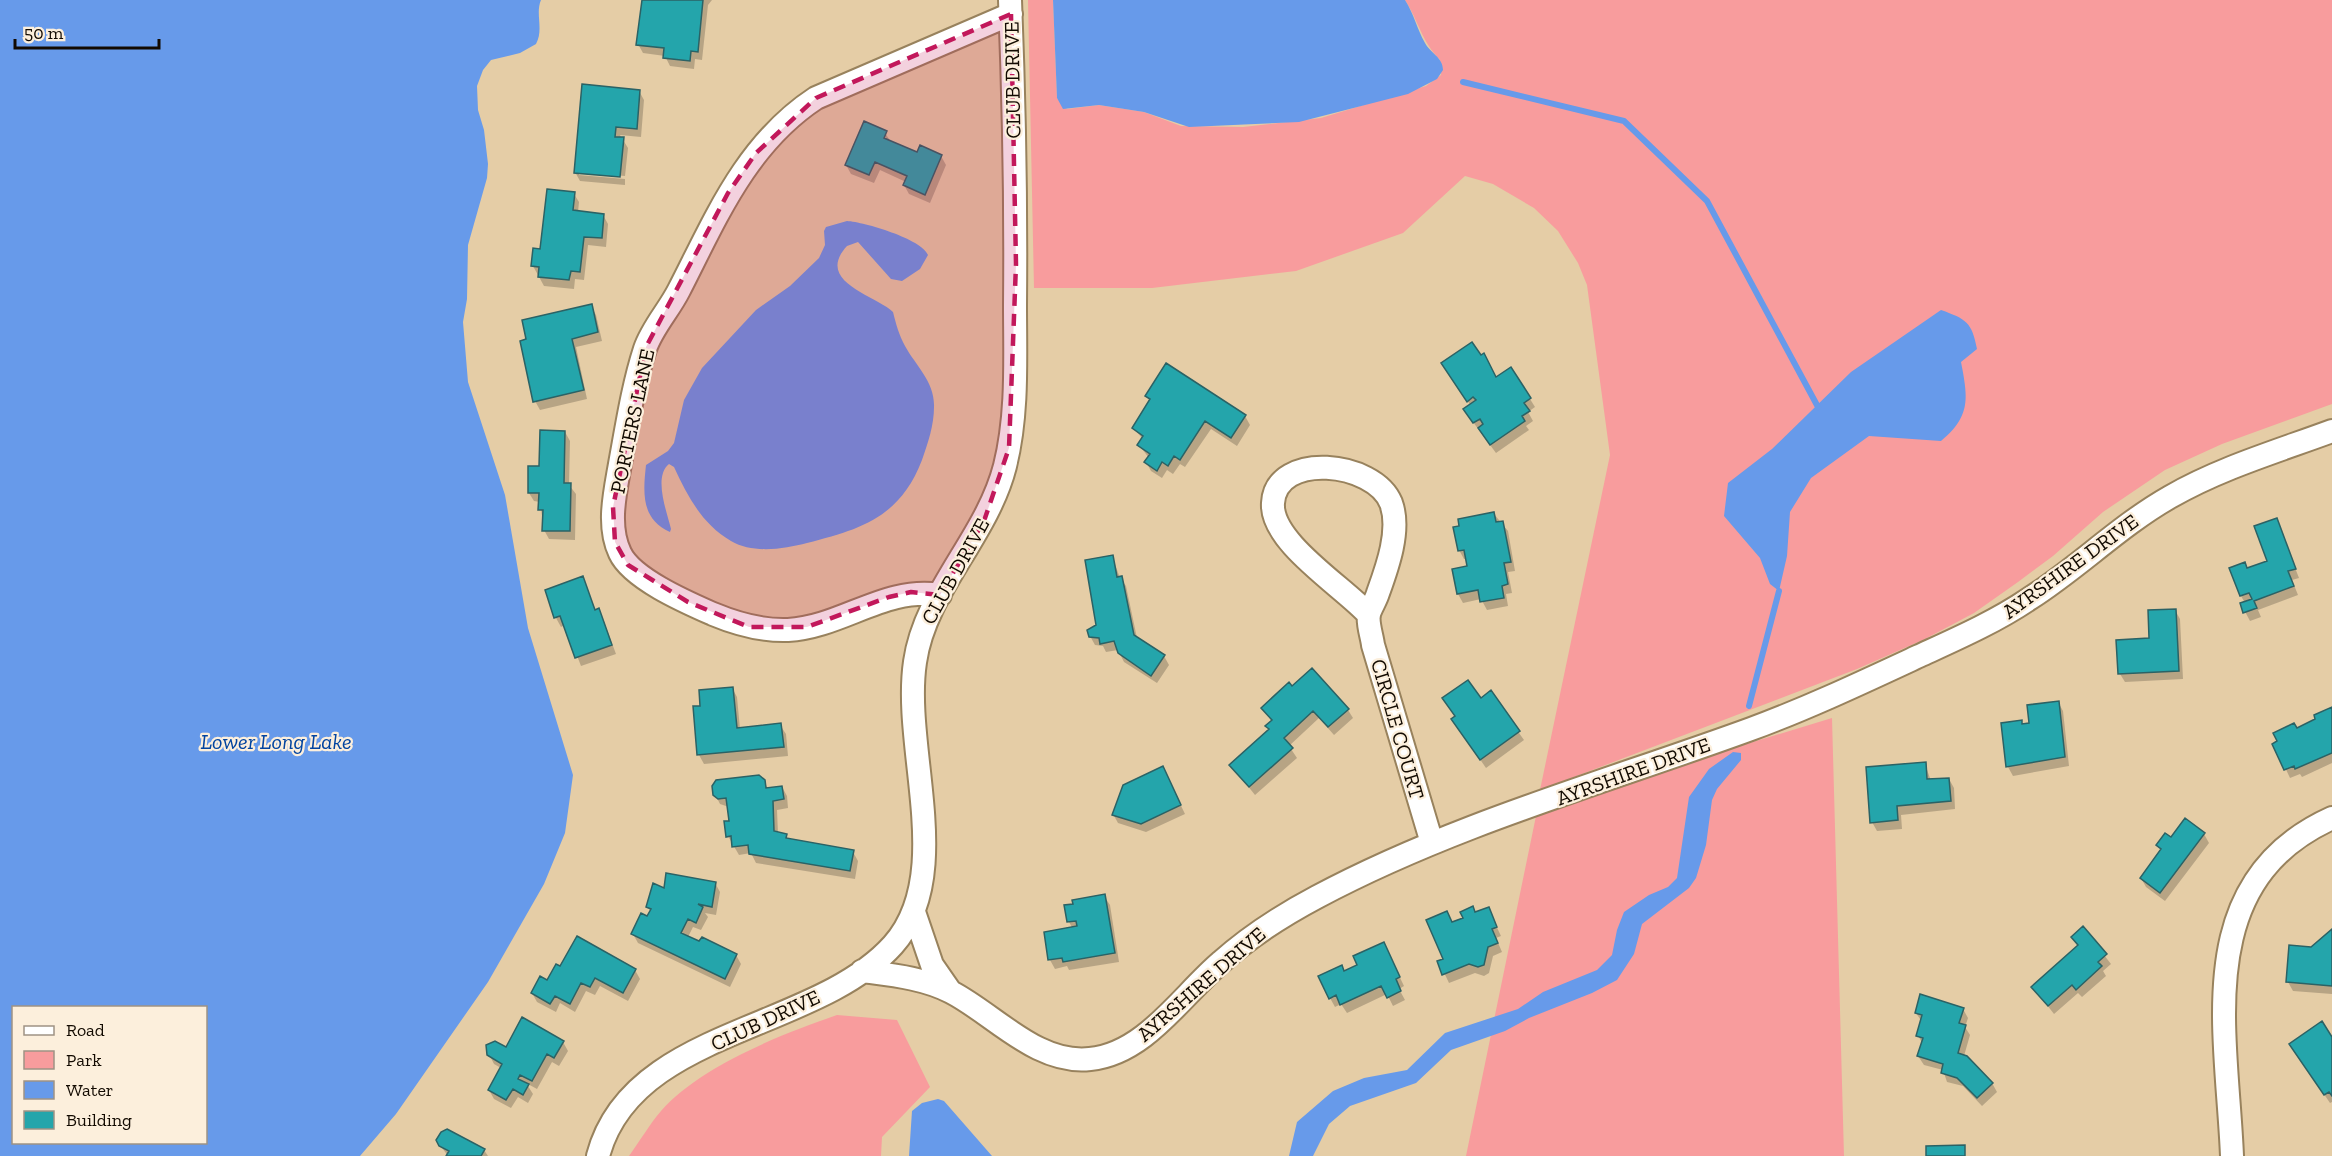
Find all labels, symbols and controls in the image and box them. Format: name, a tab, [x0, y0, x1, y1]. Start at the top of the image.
scale bar	[15, 12, 159, 50]
street label: CLUB DRIVE	[998, 21, 1026, 139]
text: 50 m	[24, 22, 64, 44]
street label: PORTERS LANE	[604, 346, 660, 496]
street label: AYRSHIRE DRIVE	[1997, 508, 2143, 624]
street label: CLUB DRIVE	[916, 514, 994, 628]
street label: CIRCLE COURT	[1366, 656, 1430, 802]
water label: Lower Long Lake	[200, 728, 352, 755]
street label: AYRSHIRE DRIVE	[1553, 732, 1713, 810]
street label: AYRSHIRE DRIVE	[1132, 921, 1270, 1047]
street label: CLUB DRIVE	[707, 984, 823, 1056]
legend	[12, 1006, 207, 1144]
text: Road	[66, 1019, 105, 1041]
text: Park	[66, 1049, 102, 1071]
text: Water	[66, 1079, 113, 1101]
text: Building	[66, 1109, 132, 1131]

